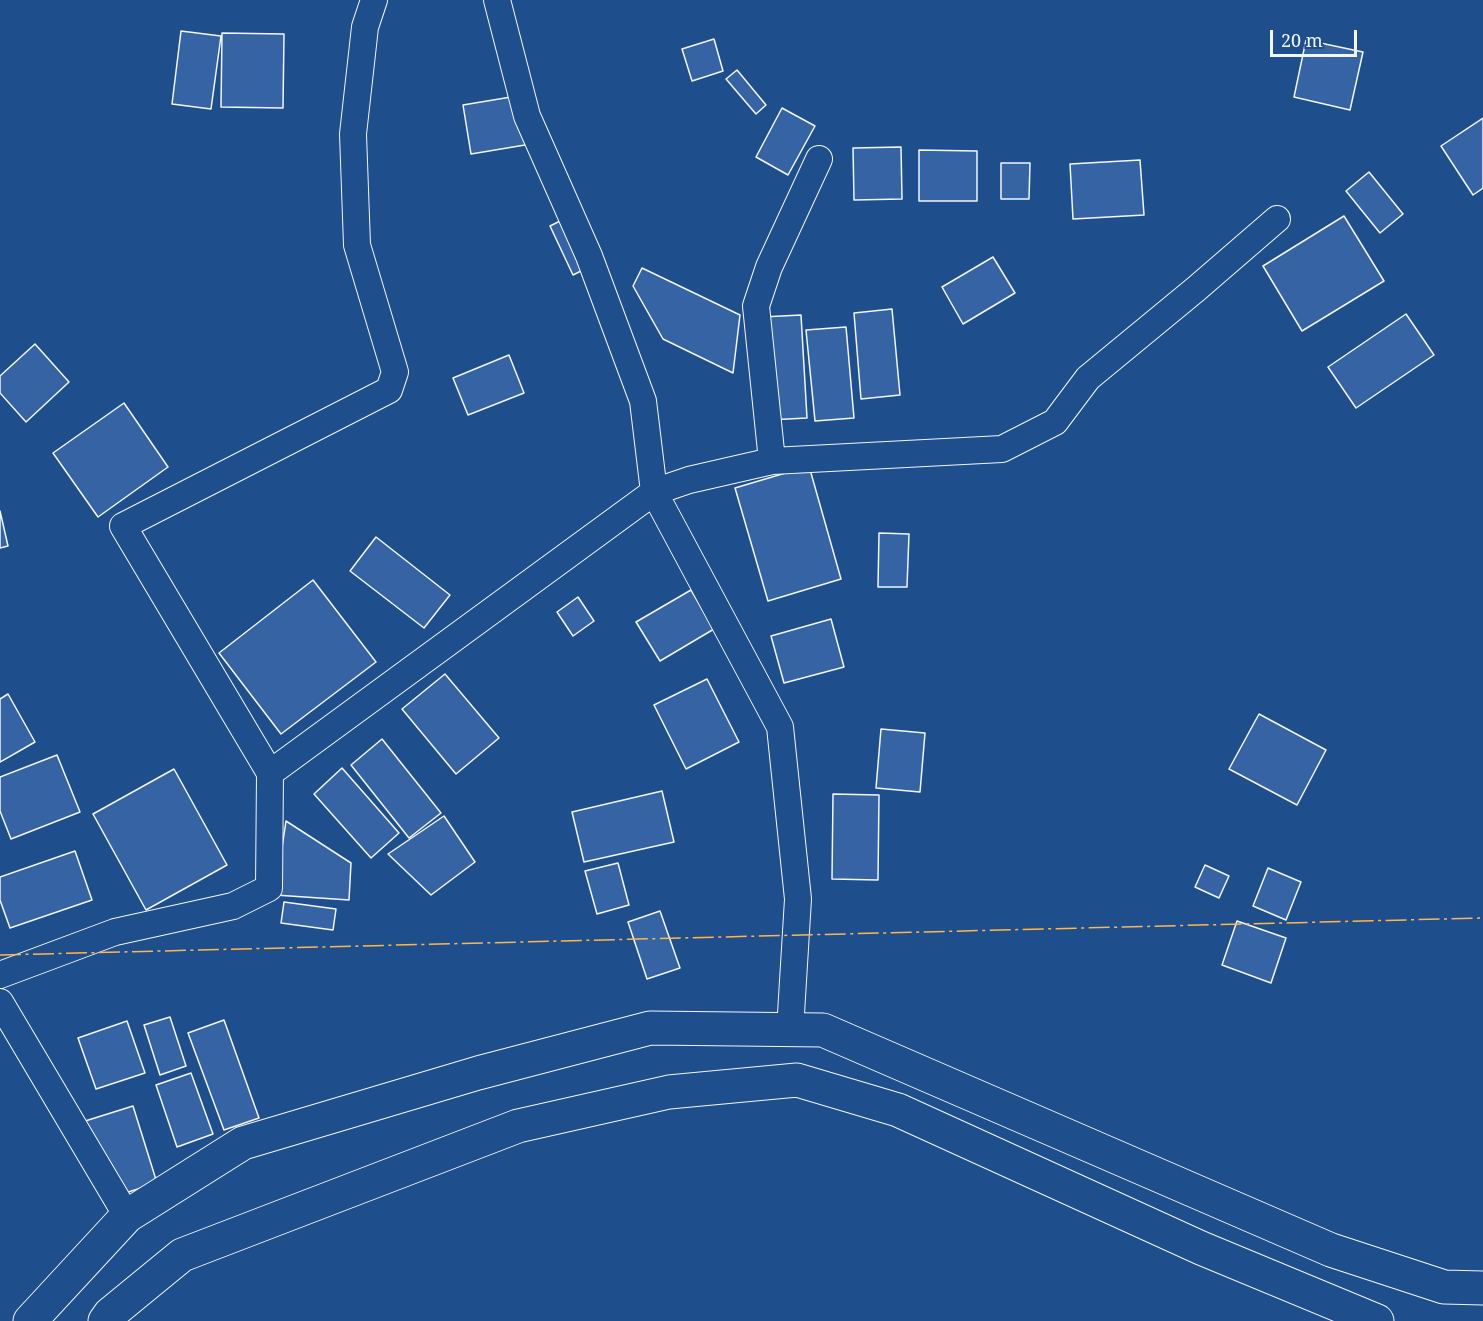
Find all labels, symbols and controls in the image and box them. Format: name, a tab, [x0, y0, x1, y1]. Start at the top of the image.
scale bar	[1273, 18, 1360, 56]
text: 20 m	[1281, 28, 1323, 52]

